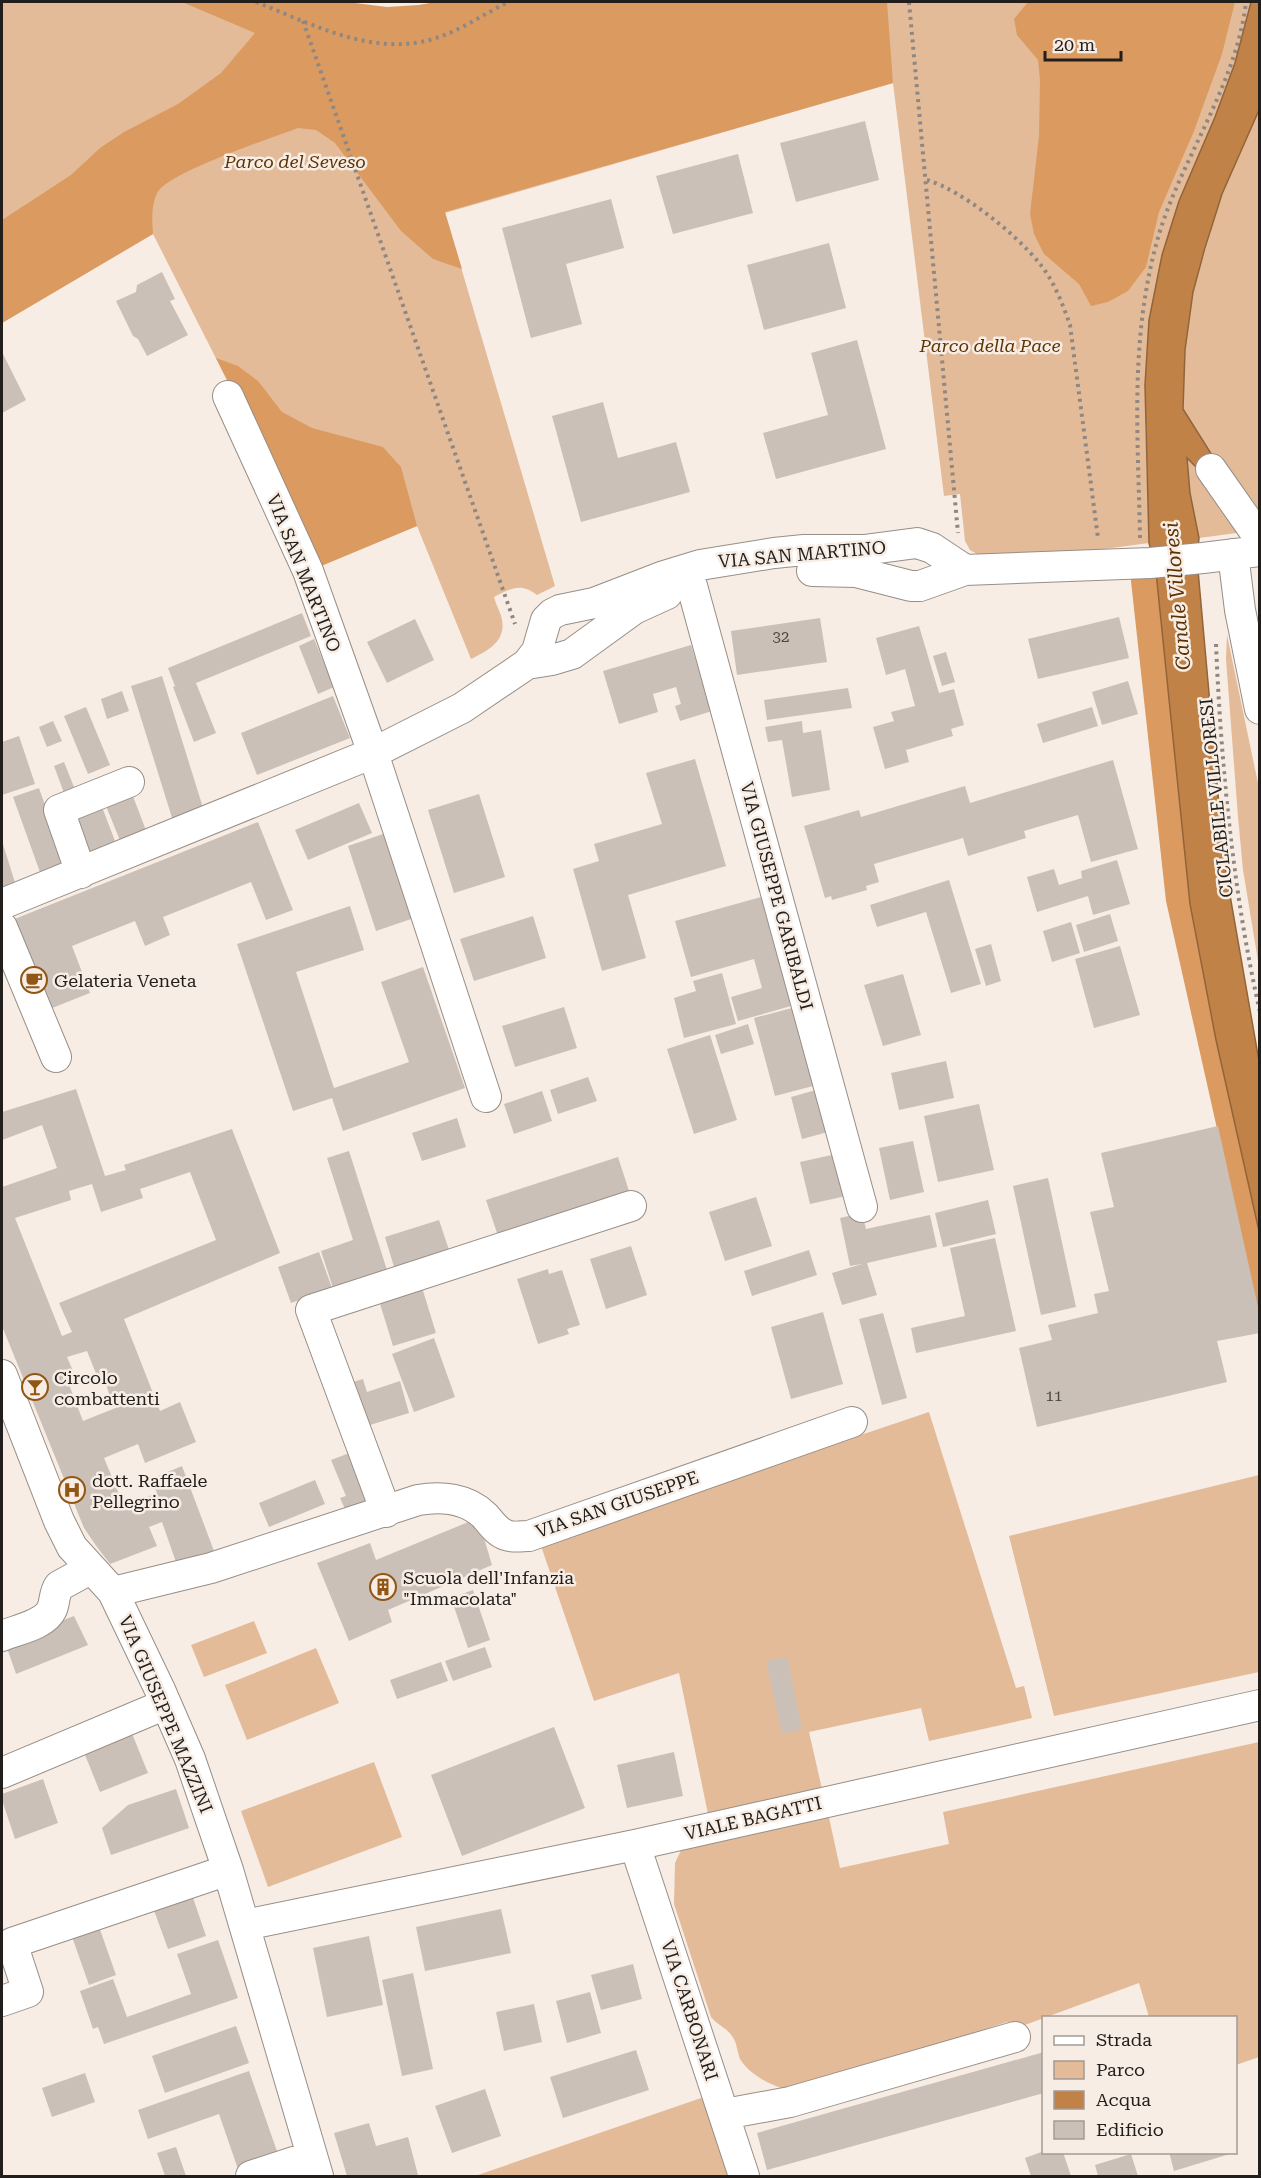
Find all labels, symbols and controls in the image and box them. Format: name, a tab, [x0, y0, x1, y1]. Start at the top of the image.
scale bar	[1045, 24, 1122, 62]
text: 20 m	[1054, 34, 1095, 55]
park label: Parco del Seveso	[223, 151, 366, 172]
park label: Parco della Pace	[918, 335, 1061, 356]
street label: VIA SAN MARTINO	[263, 491, 345, 655]
water label: Canale Villoresi	[1159, 521, 1195, 671]
street label: VIA SAN MARTINO	[717, 536, 887, 572]
house number: 32	[773, 628, 789, 646]
street label: CICLABILE VILLORESI	[1195, 697, 1237, 899]
street label: VIA GIUSEPPE GARIBALDI	[736, 780, 818, 1012]
cafe icon: Gelateria Veneta	[19, 965, 49, 995]
place label: Gelateria Veneta	[54, 970, 197, 991]
place label: Circolo combattenti	[54, 1367, 160, 1409]
bar icon: Circolo combattenti	[20, 1372, 50, 1402]
house number: 11	[1046, 1387, 1062, 1405]
street label: VIA SAN GIUSEPPE	[533, 1466, 701, 1542]
place label: dott. Raffaele Pellegrino	[92, 1470, 207, 1512]
hospital icon: dott. Raffaele Pellegrino	[57, 1475, 87, 1505]
place label: Scuola dell'Infanzia "Immacolata"	[403, 1567, 574, 1609]
building icon: Scuola dell'Infanzia "Immacolata"	[368, 1572, 398, 1602]
street label: VIA GIUSEPPE MAZZINI	[115, 1612, 217, 1816]
street label: VIALE BAGATTI	[682, 1792, 824, 1844]
street label: VIA CARBONARI	[657, 1937, 723, 2083]
legend	[1042, 2016, 1237, 2154]
text: Strada	[1096, 2029, 1152, 2050]
text: Parco	[1096, 2059, 1145, 2080]
text: Acqua	[1096, 2089, 1151, 2110]
text: Edificio	[1096, 2119, 1164, 2140]

